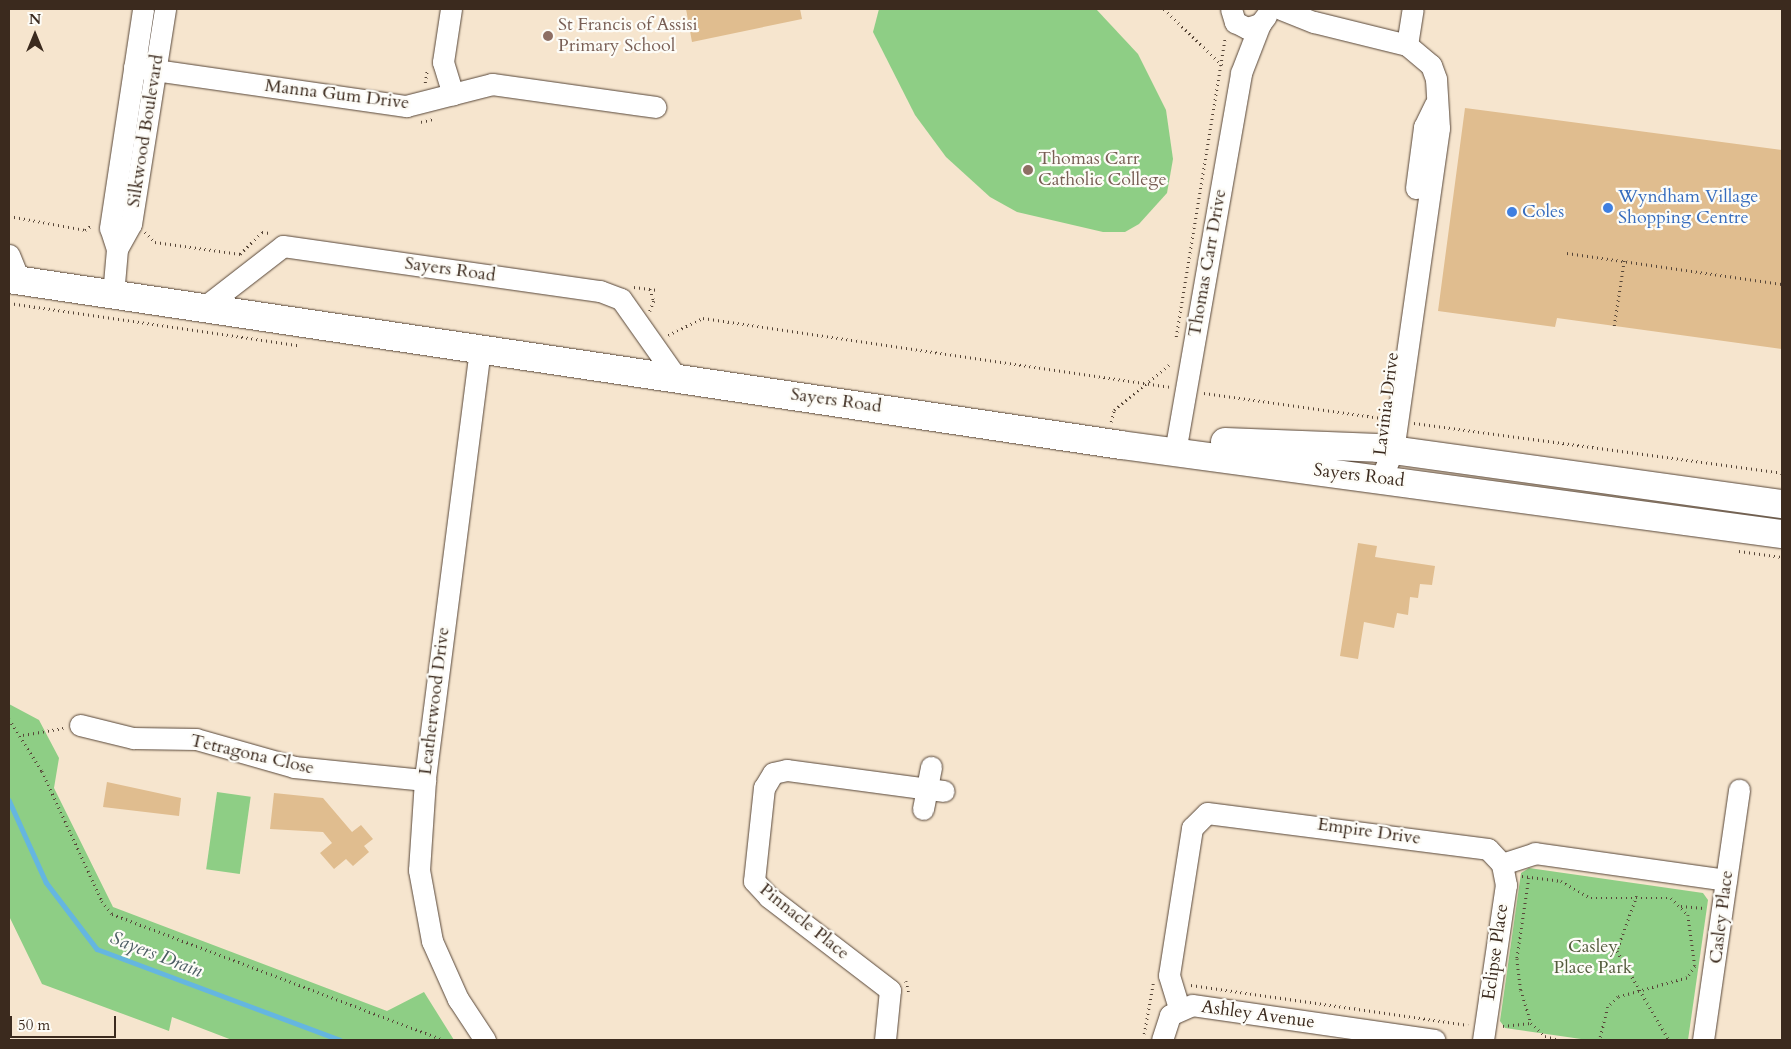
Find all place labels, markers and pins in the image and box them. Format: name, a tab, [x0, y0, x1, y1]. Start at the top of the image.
place label: St Francis of Assisi Primary School	[558, 15, 698, 58]
marker: St Francis of Assisi Primary School	[542, 30, 554, 42]
place label: Thomas Carr Catholic College	[1038, 149, 1167, 192]
marker: Thomas Carr Catholic College	[1022, 164, 1034, 176]
place label: Wyndham Village Shopping Centre	[1618, 187, 1758, 230]
place label: Coles	[1522, 201, 1564, 223]
marker: Wyndham Village Shopping Centre	[1602, 202, 1614, 214]
marker: Coles	[1506, 206, 1518, 218]

